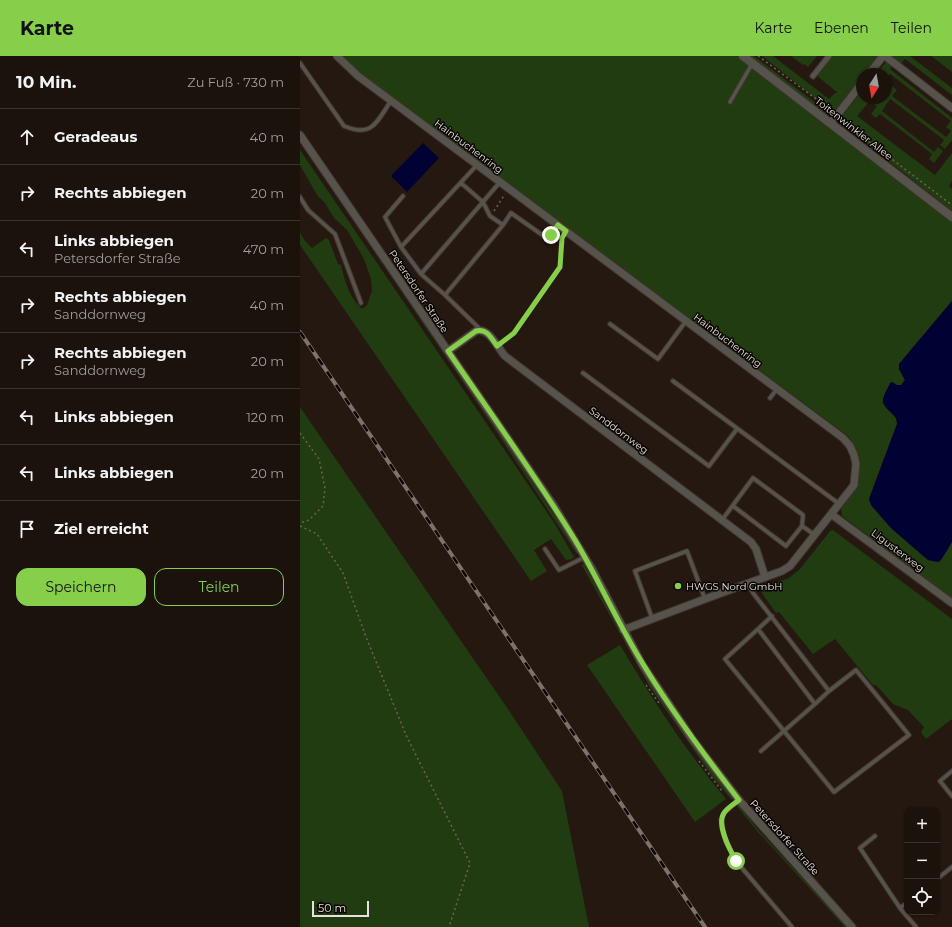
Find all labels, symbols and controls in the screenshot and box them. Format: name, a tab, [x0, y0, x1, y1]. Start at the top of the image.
text: Karte	[20, 17, 74, 40]
text: Karte	[754, 19, 792, 37]
text: Ebenen	[814, 19, 869, 37]
text: Teilen	[891, 19, 932, 37]
north arrow	[856, 68, 892, 104]
text: 10 Min.	[16, 72, 77, 92]
text: Zu Fuß · 730 m	[187, 74, 284, 90]
street label: Toitenwinkler Allee	[812, 94, 895, 163]
street label: Hainbuchenring	[432, 116, 505, 176]
icon: ahead	[16, 126, 38, 148]
text: Geradeaus	[54, 127, 137, 146]
text: 40 m	[250, 129, 284, 145]
icon: right	[16, 182, 38, 204]
text: Rechts abbiegen	[54, 183, 187, 202]
text: 20 m	[251, 185, 284, 201]
route end	[542, 226, 560, 244]
text: Links abbiegen	[54, 231, 174, 250]
icon: left	[16, 238, 38, 260]
text: 470 m	[243, 241, 284, 257]
street label: Petersdorfer Straße	[386, 247, 451, 335]
text: Petersdorfer Straße	[54, 250, 181, 266]
text: Rechts abbiegen	[54, 287, 187, 306]
icon: right	[16, 294, 38, 316]
text: 40 m	[250, 297, 284, 313]
text: Sanddornweg	[54, 306, 146, 322]
street label: Hainbuchenring	[691, 310, 764, 370]
text: Rechts abbiegen	[54, 343, 187, 362]
icon: right	[16, 350, 38, 372]
text: 20 m	[251, 353, 284, 369]
text: Sanddornweg	[54, 362, 146, 378]
street label: Sanddornweg	[587, 404, 651, 457]
icon: left	[16, 406, 38, 428]
text: Links abbiegen	[54, 407, 174, 426]
text: 120 m	[246, 409, 284, 425]
icon: left	[16, 462, 38, 484]
text: Links abbiegen	[54, 463, 174, 482]
text: 20 m	[251, 465, 284, 481]
icon: arrive	[16, 518, 38, 540]
text: Ziel erreicht	[54, 519, 149, 538]
street label: Ligusterweg	[869, 526, 927, 574]
button: Speichern	[16, 568, 146, 606]
button: Teilen	[154, 568, 284, 606]
place label: HWGS Nord GmbH	[686, 580, 782, 593]
marker: HWGS Nord GmbH	[673, 581, 683, 591]
street label: Petersdorfer Straße	[747, 797, 822, 878]
map controls	[904, 807, 940, 915]
button: +	[904, 807, 940, 843]
button: −	[904, 843, 940, 879]
route start	[727, 852, 745, 870]
button: locate	[904, 879, 940, 915]
scale bar	[312, 899, 369, 918]
text: 50 m	[318, 901, 346, 915]

